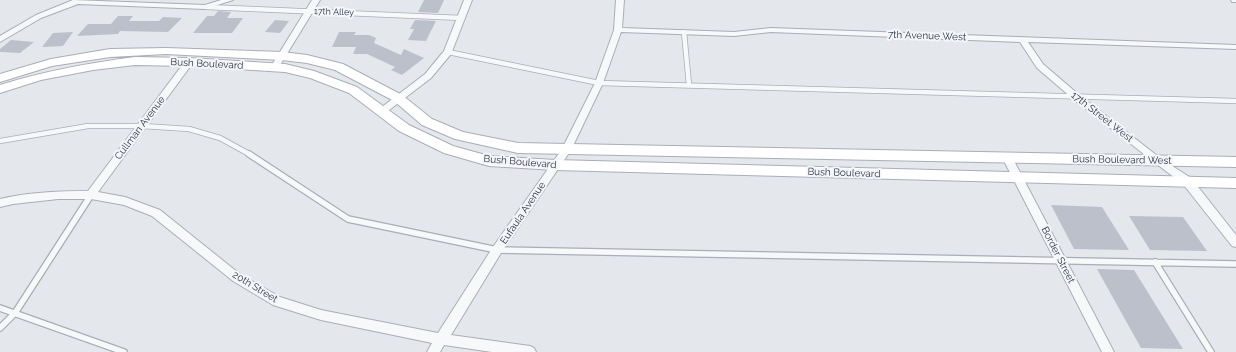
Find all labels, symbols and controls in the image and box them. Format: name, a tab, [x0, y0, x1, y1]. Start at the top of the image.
street label: 17th Alley	[314, 6, 354, 18]
street label: 7th Avenue West	[888, 29, 966, 43]
street label: Bush Boulevard	[170, 56, 244, 72]
street label: 17th Street West	[1069, 89, 1135, 145]
street label: Cullman Avenue	[112, 94, 168, 162]
street label: Bush Boulevard	[483, 153, 557, 171]
street label: Bush Boulevard West	[1072, 153, 1172, 167]
street label: Bush Boulevard	[807, 166, 881, 180]
street label: Eufaula Avenue	[498, 180, 548, 246]
street label: Border Street	[1039, 225, 1077, 285]
street label: 20th Street	[230, 269, 280, 305]

